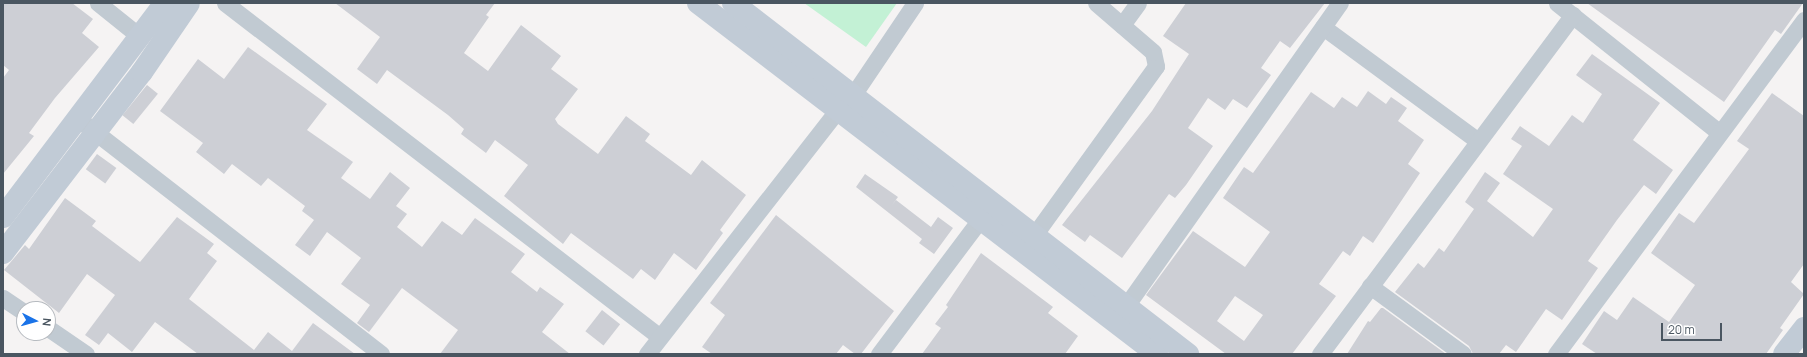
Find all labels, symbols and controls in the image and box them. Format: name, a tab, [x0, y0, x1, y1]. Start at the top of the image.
north arrow	[16, 301, 56, 341]
scale bar	[1663, 315, 1724, 341]
text: N	[40, 317, 55, 327]
text: 20 m	[1668, 321, 1695, 338]

